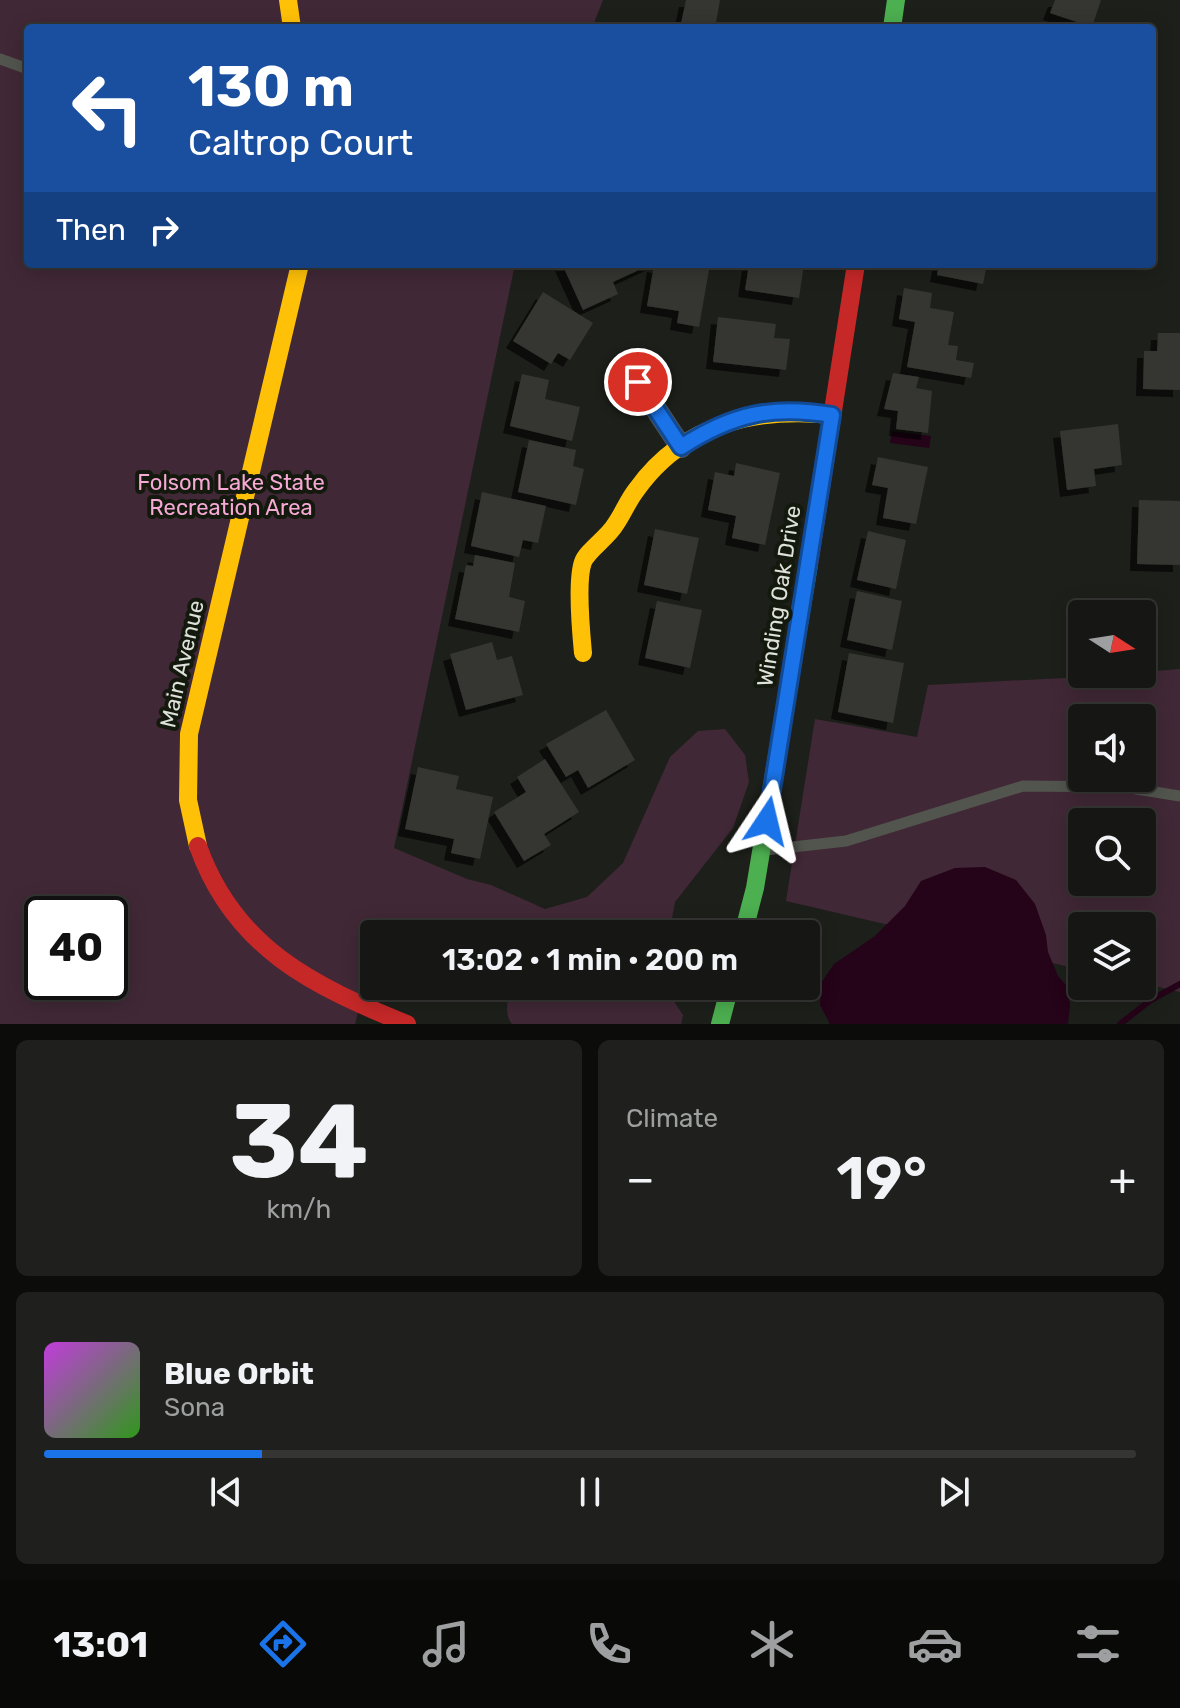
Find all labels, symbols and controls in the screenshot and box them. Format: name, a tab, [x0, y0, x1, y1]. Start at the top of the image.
text: 130 m	[188, 54, 354, 120]
icon: left	[56, 56, 160, 160]
text: Caltrop Court	[188, 121, 413, 164]
icon: right	[142, 208, 186, 252]
text: Then	[56, 212, 126, 248]
pin	[604, 348, 672, 416]
icon: arrive	[616, 360, 660, 404]
park label: Folsom Lake State Recreation Area	[137, 469, 325, 521]
street label: Winding Oak Drive	[751, 503, 807, 689]
street label: Main Avenue	[154, 598, 210, 730]
north arrow	[1068, 600, 1156, 688]
map controls	[1068, 600, 1156, 1000]
button: sound	[1068, 704, 1156, 792]
position arrow	[725, 779, 809, 863]
button: search	[1068, 808, 1156, 896]
speed limit sign: 40	[24, 896, 128, 1000]
button: layers	[1068, 912, 1156, 1000]
text: 13:02 · 1 min · 200 m	[442, 942, 738, 978]
text: 34	[229, 1080, 369, 1203]
text: Climate	[626, 1103, 718, 1134]
text: 19°	[836, 1143, 927, 1214]
text: −	[626, 1153, 655, 1205]
text: +	[1109, 1153, 1136, 1205]
text: km/h	[267, 1194, 331, 1225]
text: Blue Orbit	[164, 1356, 314, 1392]
text: Sona	[164, 1392, 225, 1423]
icon: previous	[204, 1470, 248, 1514]
icon: pause	[568, 1470, 612, 1514]
icon: next	[932, 1470, 976, 1514]
icon: directions	[255, 1616, 311, 1672]
icon: music	[418, 1616, 474, 1672]
icon: phone	[581, 1616, 637, 1672]
icon: climate	[744, 1616, 800, 1672]
icon: car	[907, 1616, 963, 1672]
icon: filters	[1070, 1616, 1126, 1672]
text: 13:01	[54, 1623, 148, 1666]

